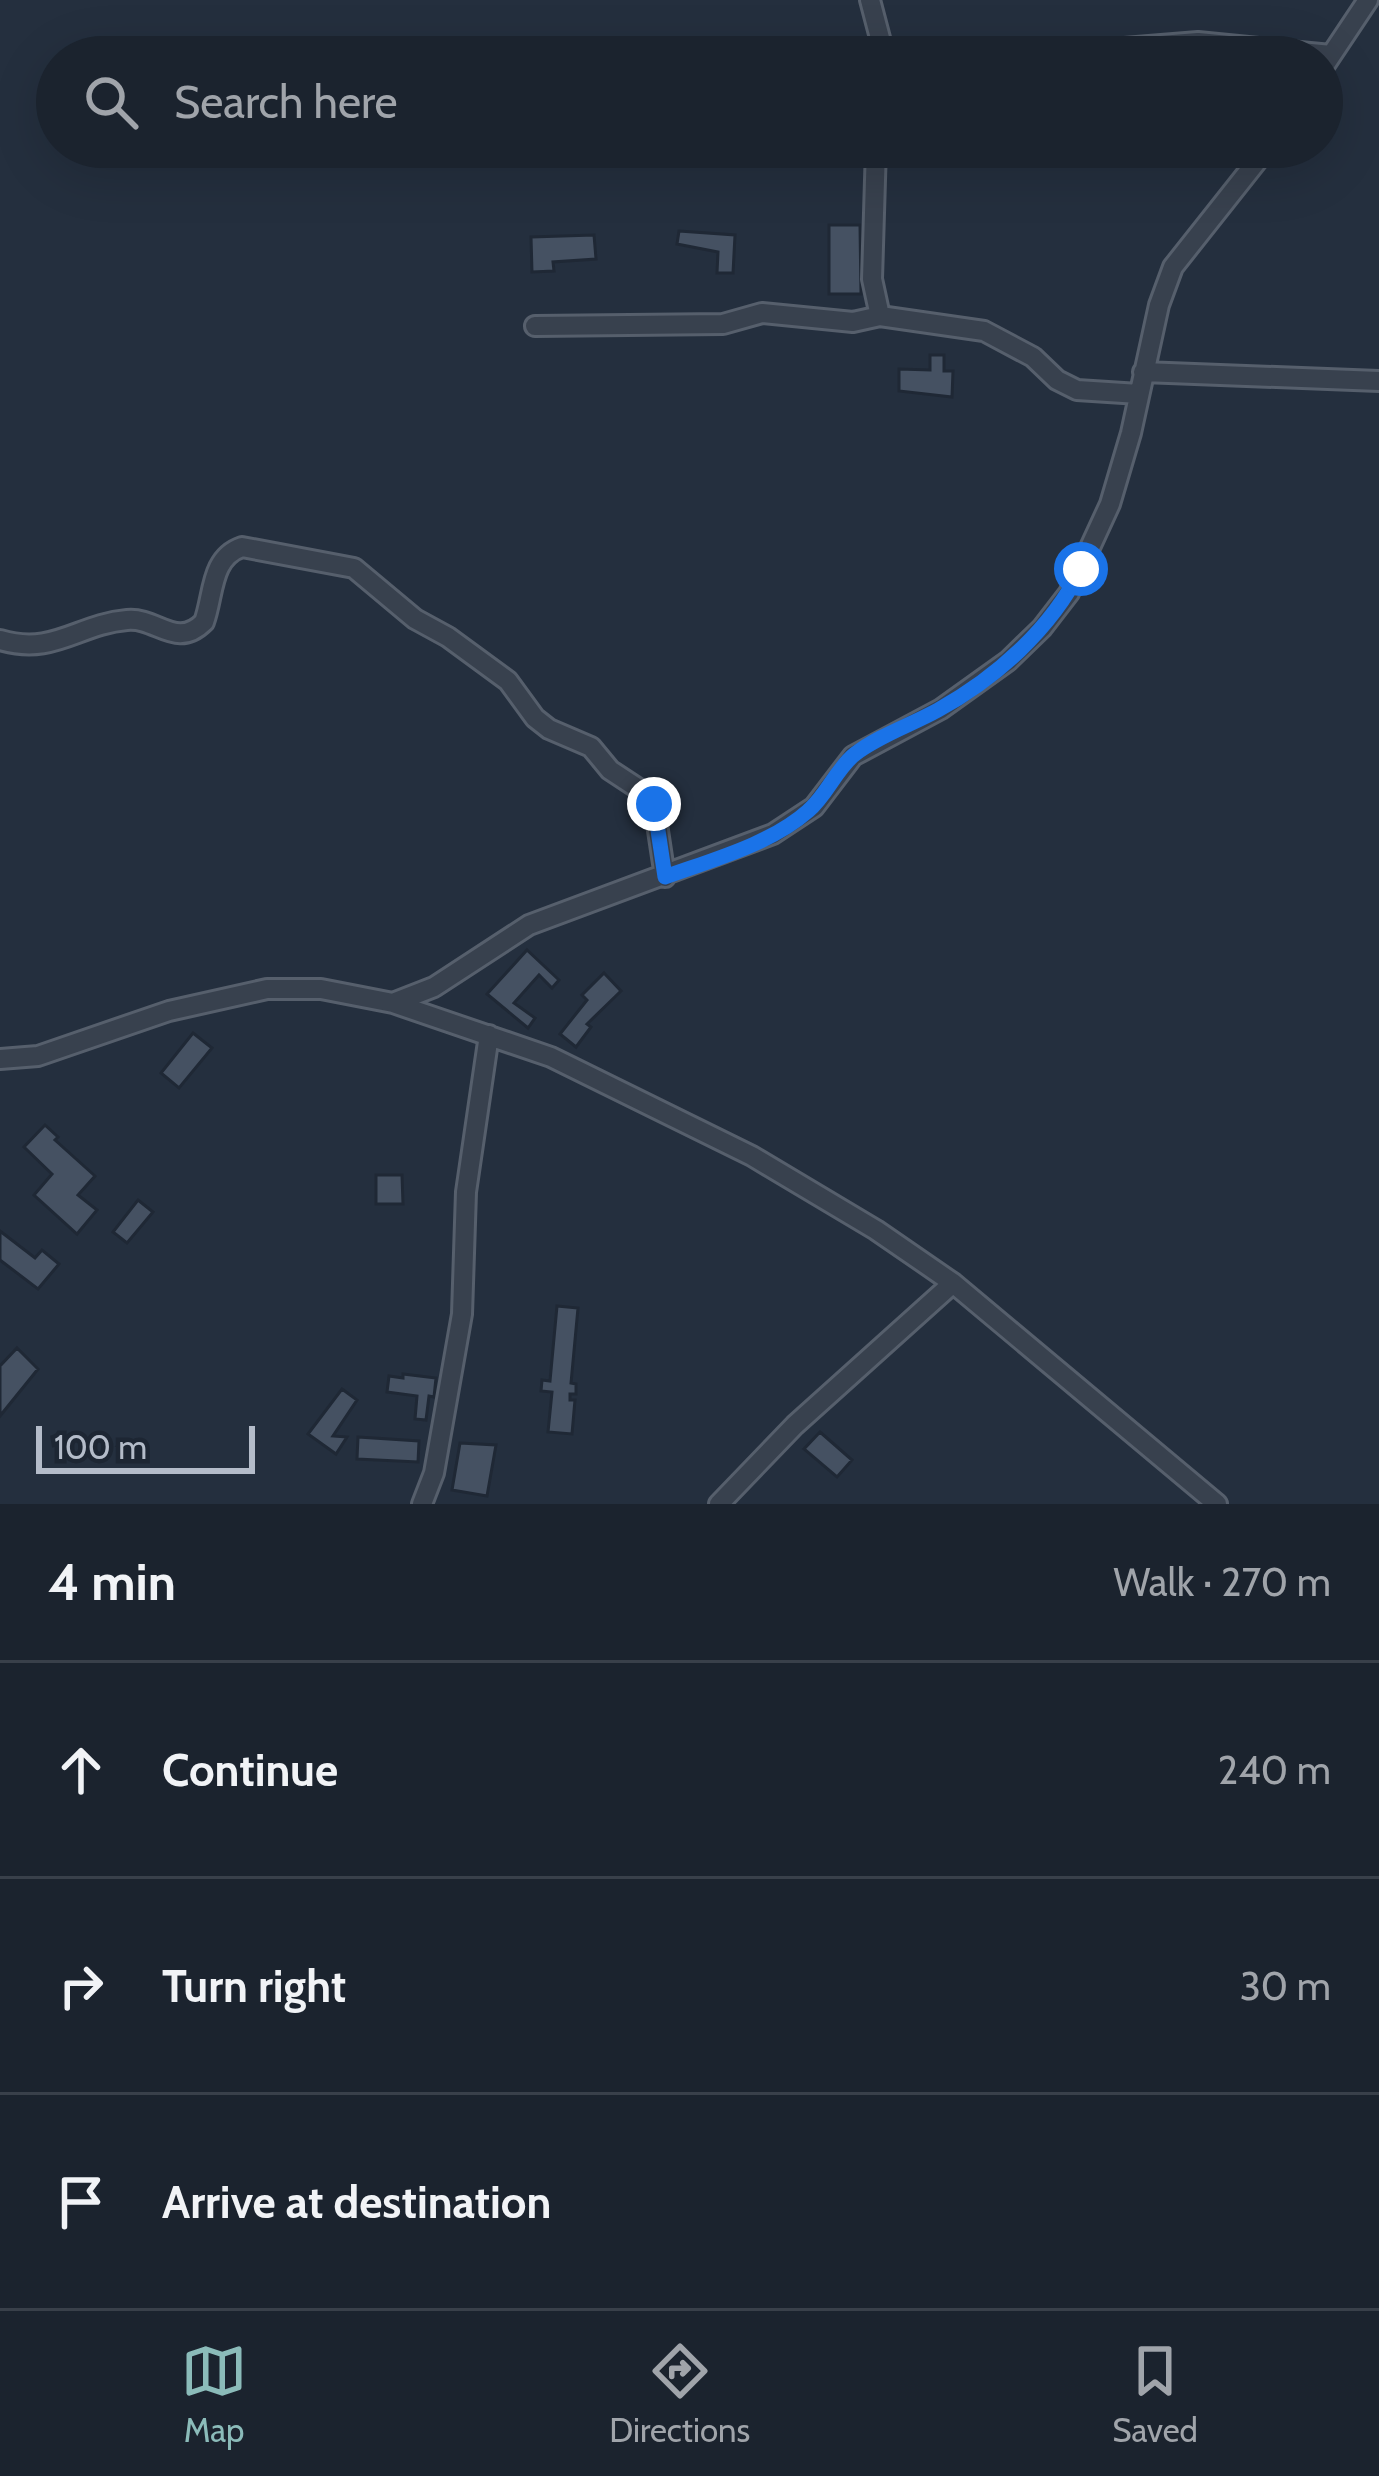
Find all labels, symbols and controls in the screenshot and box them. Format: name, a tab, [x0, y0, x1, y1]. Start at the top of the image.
search box	[36, 36, 1343, 168]
icon: search	[78, 69, 144, 135]
text: Search here	[174, 75, 398, 129]
route start	[1054, 542, 1108, 596]
route end	[627, 777, 681, 831]
scale bar	[36, 1420, 255, 1473]
text: 100 m	[54, 1427, 147, 1467]
text: 4 min	[48, 1551, 176, 1613]
text: Walk · 270 m	[1114, 1558, 1331, 1606]
icon: ahead	[48, 1737, 114, 1803]
text: Continue	[162, 1743, 338, 1797]
text: 240 m	[1218, 1746, 1331, 1794]
icon: right	[48, 1953, 114, 2019]
text: Turn right	[162, 1959, 346, 2013]
text: 30 m	[1240, 1962, 1331, 2010]
icon: arrive	[48, 2169, 114, 2235]
text: Arrive at destination	[162, 2175, 551, 2229]
tab: Map	[181, 2338, 247, 2450]
tab: Directions	[609, 2338, 750, 2450]
tab: Saved	[1112, 2338, 1198, 2450]

